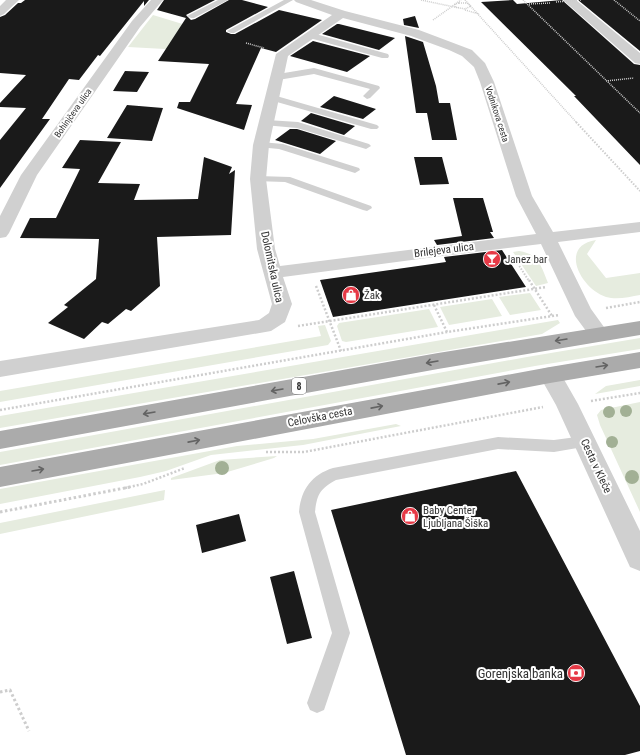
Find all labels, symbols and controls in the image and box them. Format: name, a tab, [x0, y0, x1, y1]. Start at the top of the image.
street label: Vodnikova cesta	[483, 85, 511, 143]
street label: Bohinjčeva ulica	[52, 87, 94, 139]
street label: Dolomitska ulica	[258, 230, 286, 304]
street label: Brilejeva ulica	[413, 240, 475, 260]
bar icon: Janez bar	[482, 249, 502, 269]
place label: Janez bar	[505, 253, 548, 266]
shop icon: Žak	[341, 285, 361, 305]
place label: Žak	[364, 289, 380, 302]
one-way arrow	[555, 336, 568, 344]
one-way arrow	[426, 358, 439, 366]
one-way arrow	[595, 362, 608, 370]
road number: 8	[292, 378, 306, 394]
one-way arrow	[497, 379, 510, 387]
one-way arrow	[271, 386, 284, 394]
one-way arrow	[370, 403, 383, 411]
street label: Celovška cesta	[287, 404, 353, 430]
one-way arrow	[143, 409, 156, 417]
one-way arrow	[187, 437, 200, 445]
street label: Cesta v Kleče	[578, 437, 614, 495]
one-way arrow	[31, 465, 44, 473]
place label: Baby Center Ljubljana Šiška	[423, 504, 488, 530]
shop icon: Baby Center Ljubljana Šiška	[400, 506, 420, 526]
bank icon: Gorenjska banka	[566, 663, 586, 683]
place label: Gorenjska banka	[478, 666, 563, 681]

